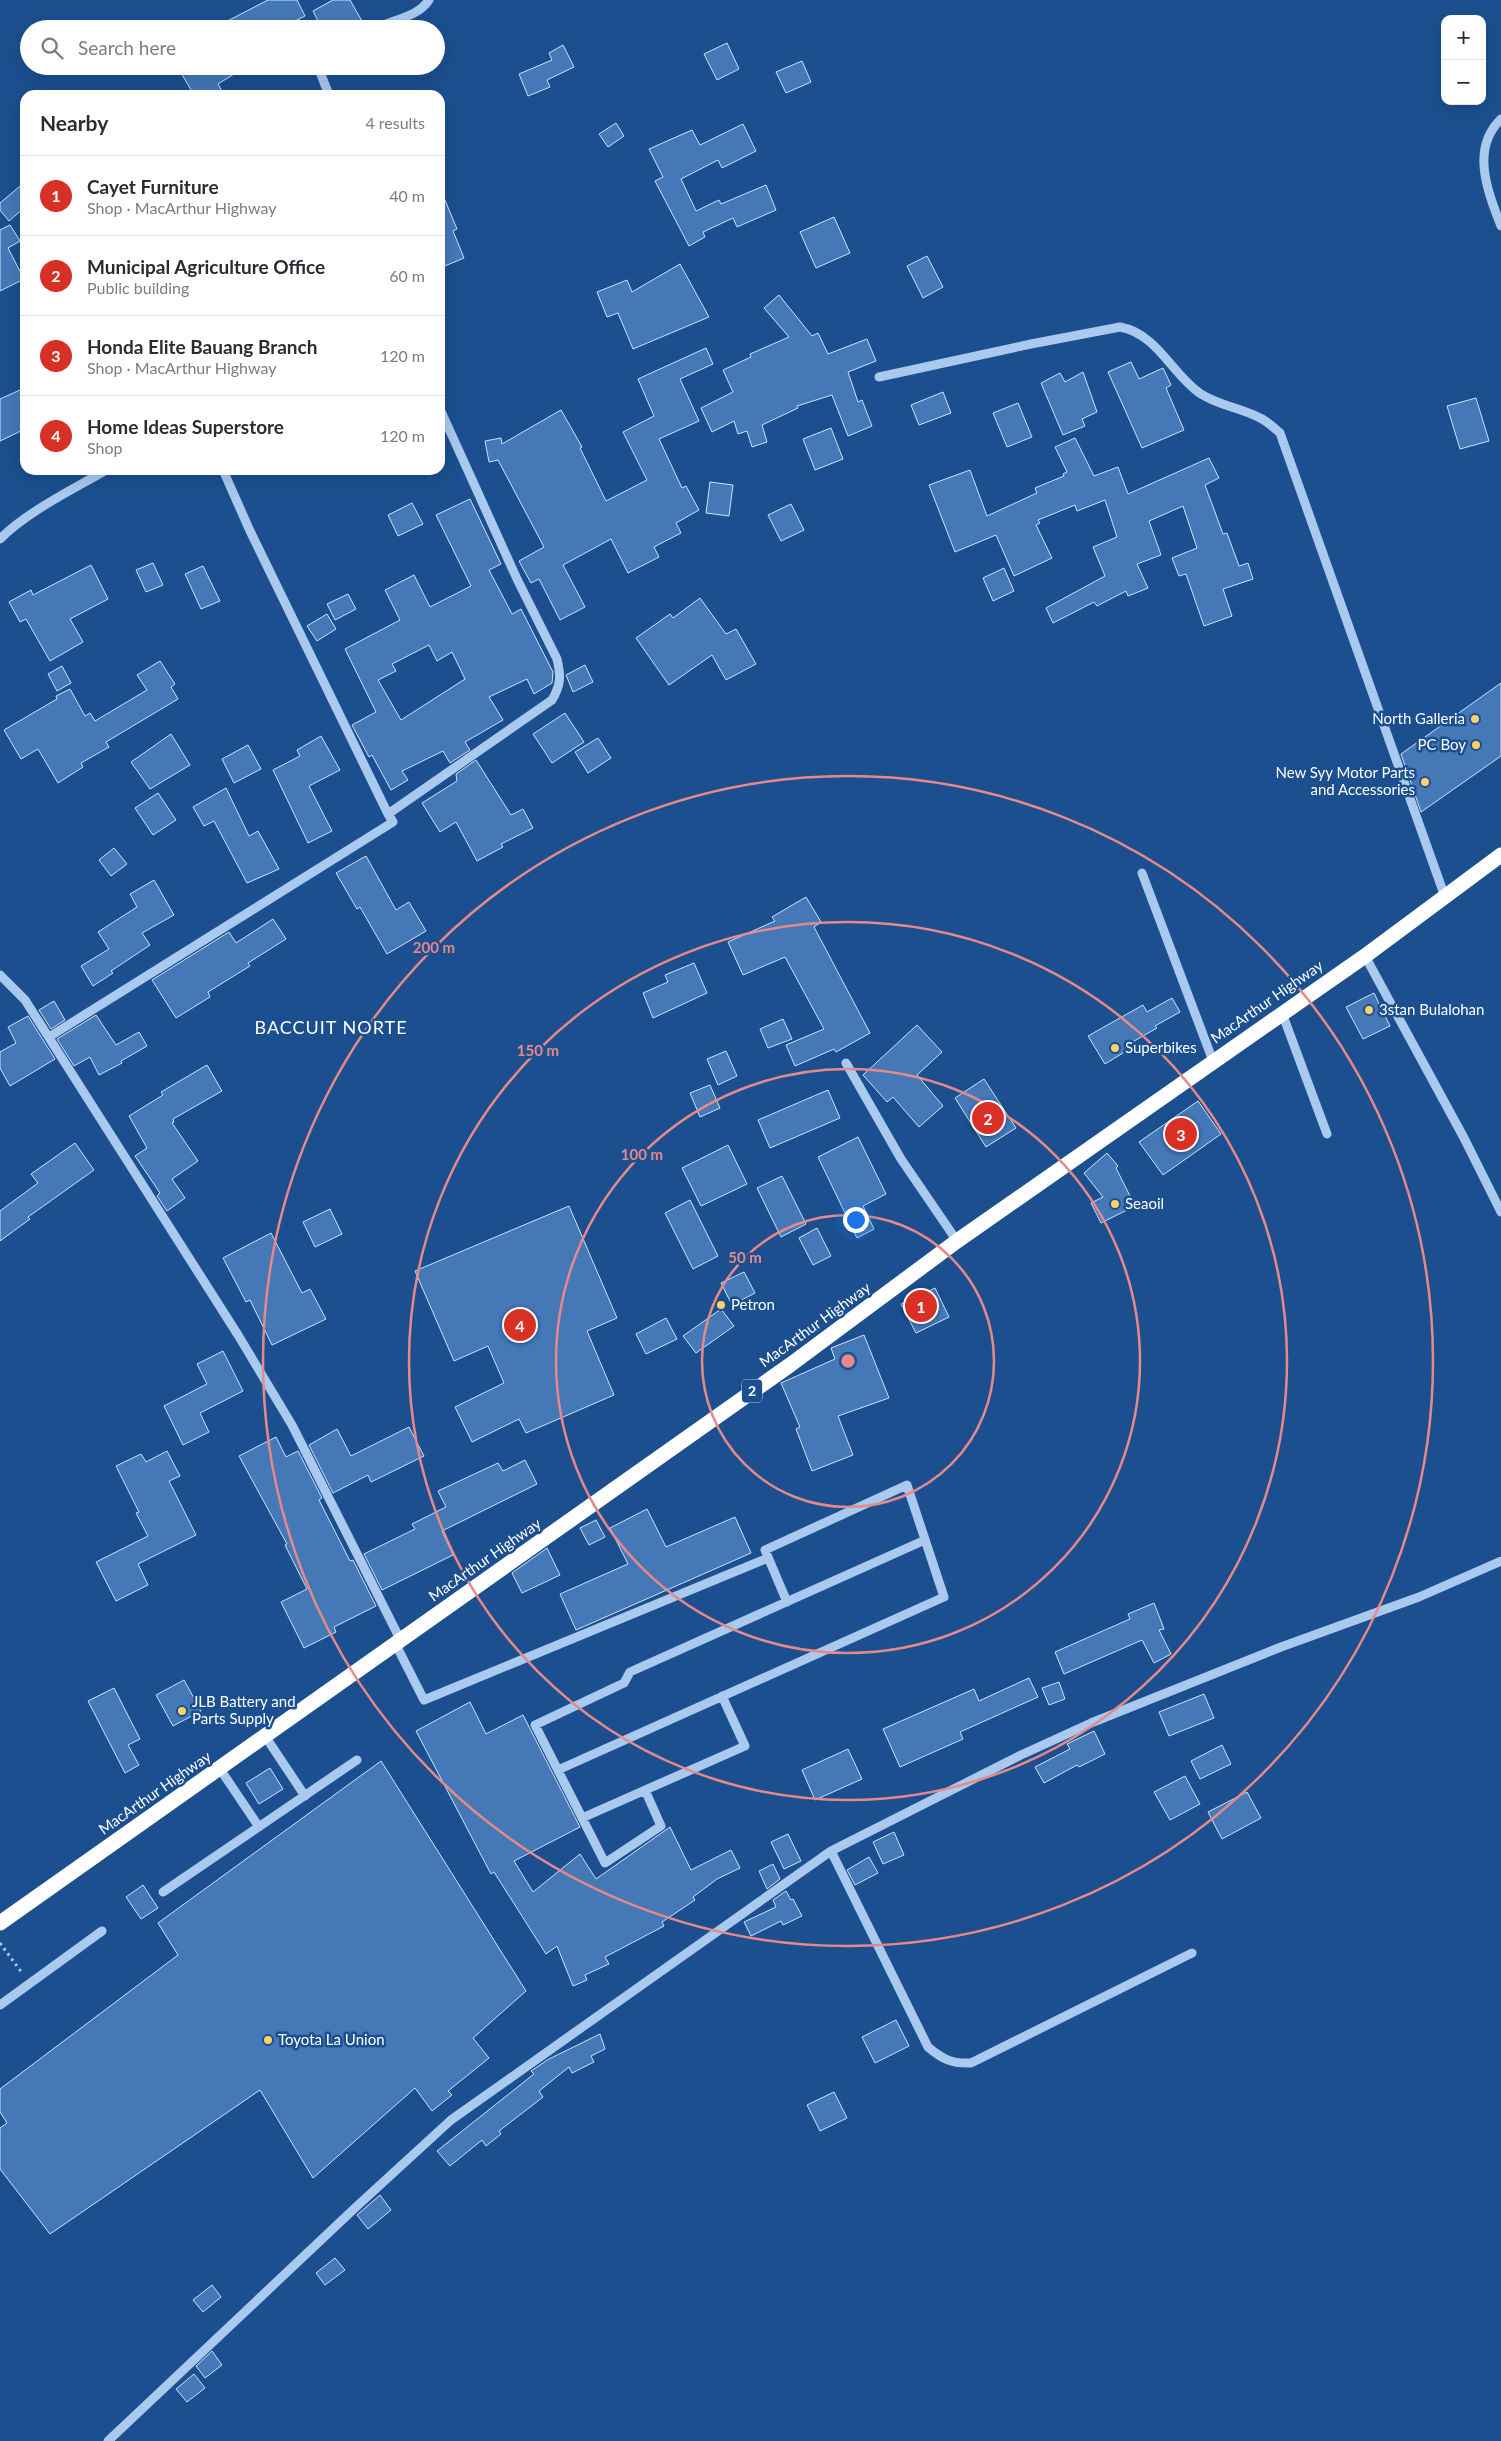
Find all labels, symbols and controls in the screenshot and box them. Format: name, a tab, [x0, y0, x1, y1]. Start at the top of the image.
map controls	[1441, 15, 1486, 105]
button: +	[1441, 15, 1486, 60]
search box	[20, 20, 445, 75]
icon: search	[38, 34, 66, 62]
text: Search here	[78, 36, 176, 59]
button: −	[1441, 60, 1486, 105]
text: Nearby	[40, 110, 108, 135]
text: 4 results	[365, 113, 425, 132]
text: Cayet Furniture	[87, 175, 219, 198]
text: 1	[51, 186, 61, 205]
text: 40 m	[389, 186, 425, 205]
text: Shop · MacArthur Highway	[87, 198, 277, 217]
text: Municipal Agriculture Office	[87, 255, 325, 278]
text: 2	[51, 266, 61, 285]
text: 60 m	[389, 266, 425, 285]
text: Public building	[87, 278, 189, 297]
text: Honda Elite Bauang Branch	[87, 335, 317, 358]
text: 3	[51, 346, 61, 365]
text: 120 m	[380, 346, 425, 365]
text: Shop · MacArthur Highway	[87, 358, 277, 377]
text: Home Ideas Superstore	[87, 415, 284, 438]
text: 4	[51, 426, 61, 445]
text: 120 m	[380, 426, 425, 445]
text: Shop	[87, 438, 123, 457]
place label: North Galleria	[1372, 709, 1465, 727]
marker: North Galleria	[1469, 713, 1481, 725]
place label: PC Boy	[1418, 735, 1466, 753]
marker: PC Boy	[1470, 739, 1482, 751]
place label: New Syy Motor Parts and Accessories	[1275, 763, 1415, 798]
marker: New Syy Motor Parts and Accessories	[1419, 776, 1431, 788]
text: 200 m	[413, 938, 455, 956]
street label: MacArthur Highway	[1207, 956, 1326, 1047]
place label: 3stan Bulalohan	[1379, 1000, 1484, 1018]
marker: 3stan Bulalohan	[1363, 1004, 1375, 1016]
district label: BACCUIT NORTE	[254, 1016, 408, 1038]
place label: Superbikes	[1125, 1038, 1197, 1056]
text: 150 m	[517, 1041, 559, 1059]
marker: Superbikes	[1109, 1042, 1121, 1054]
pin: 2	[972, 1099, 1004, 1137]
pin: 3	[1165, 1115, 1197, 1153]
text: 100 m	[621, 1145, 663, 1163]
place label: Seaoil	[1125, 1194, 1164, 1212]
marker: Seaoil	[1109, 1198, 1121, 1210]
your location	[843, 1207, 869, 1233]
text: 50 m	[728, 1248, 762, 1266]
street label: MacArthur Highway	[755, 1278, 874, 1370]
pin: 1	[905, 1287, 937, 1325]
place label: Petron	[731, 1295, 775, 1313]
marker: Petron	[715, 1299, 727, 1311]
pin: 4	[504, 1306, 536, 1344]
centre of rings	[839, 1352, 857, 1370]
road number: 2	[742, 1380, 762, 1402]
street label: MacArthur Highway	[425, 1514, 544, 1605]
place label: JLB Battery and Parts Supply	[192, 1692, 296, 1727]
marker: JLB Battery and Parts Supply	[176, 1705, 188, 1717]
street label: MacArthur Highway	[95, 1747, 214, 1838]
place label: Toyota La Union	[278, 2030, 385, 2048]
marker: Toyota La Union	[262, 2034, 274, 2046]

